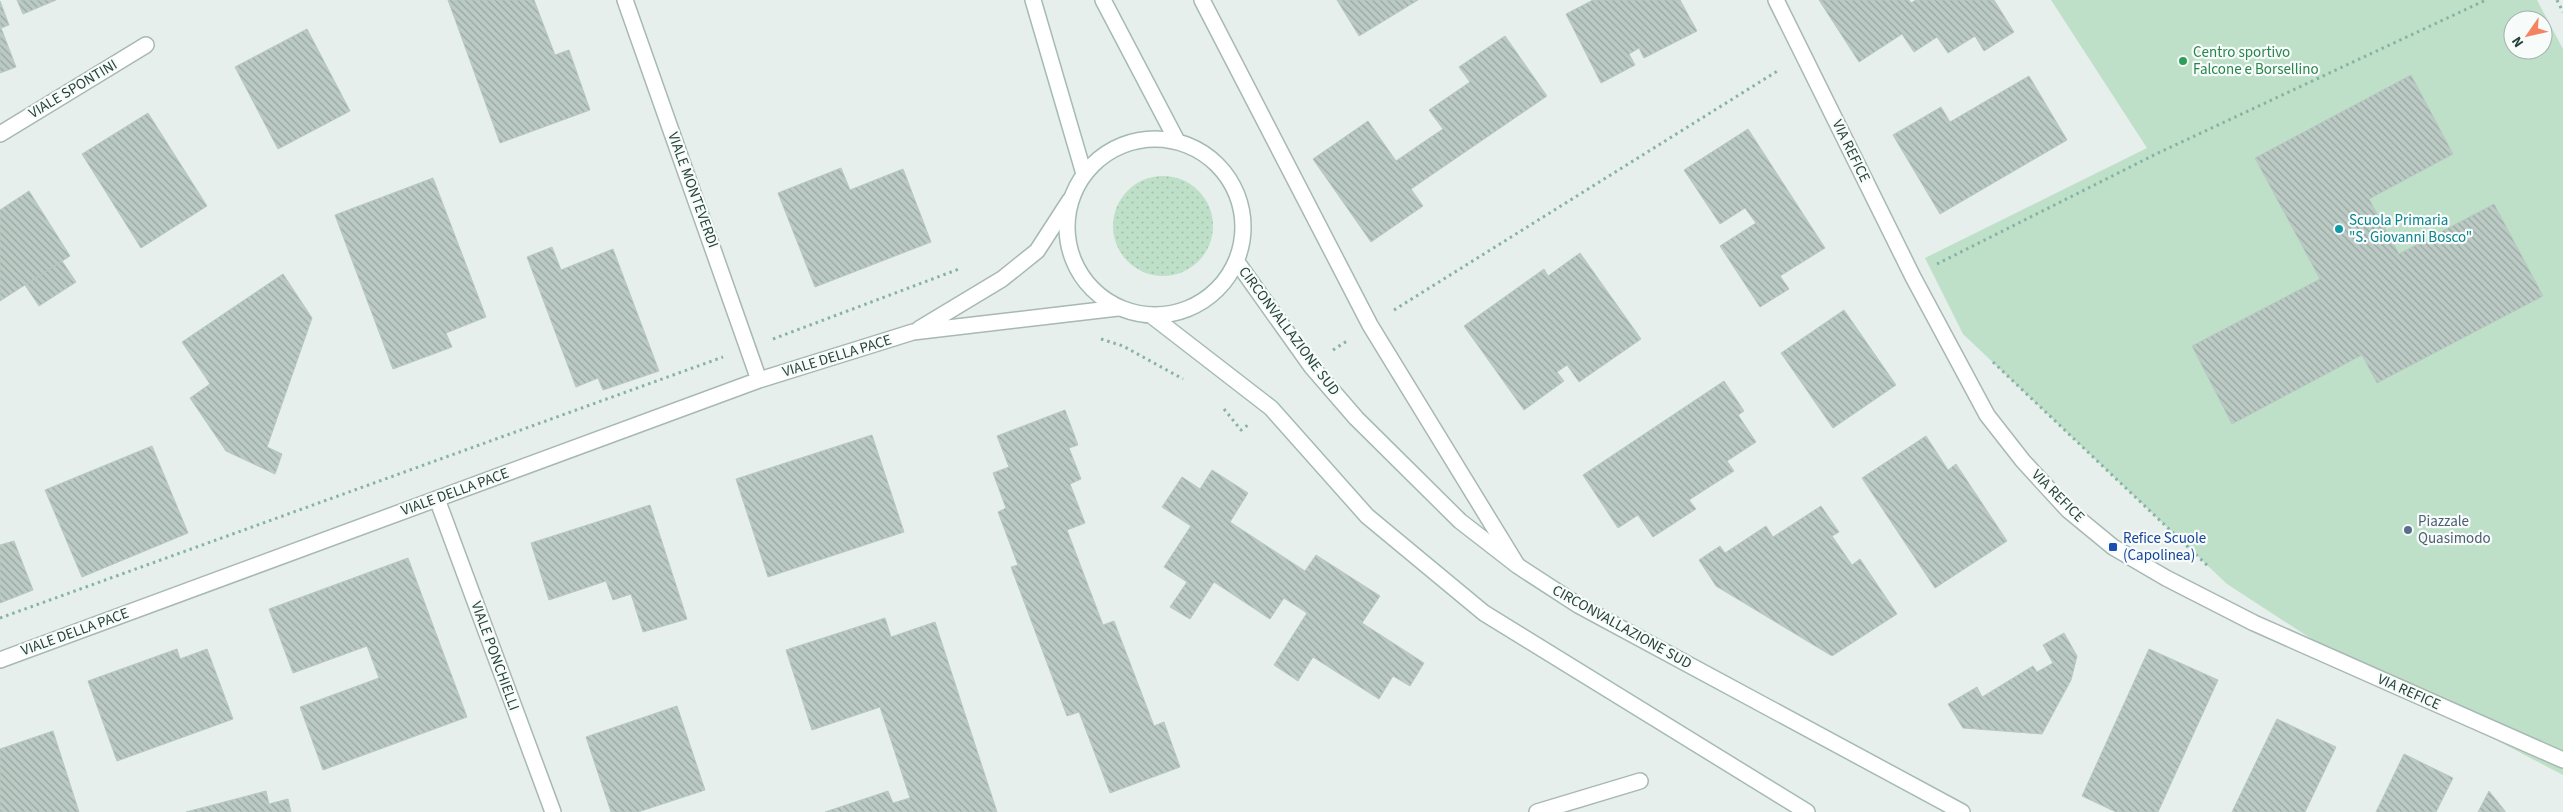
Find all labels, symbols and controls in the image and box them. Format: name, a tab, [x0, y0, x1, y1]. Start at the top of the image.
north arrow	[2503, 10, 2553, 60]
text: N	[2507, 32, 2529, 51]
place label: Centro sportivo Falcone e Borsellino	[2193, 42, 2319, 80]
street label: VIALE SPONTINI	[25, 54, 121, 124]
marker: Centro sportivo Falcone e Borsellino	[2177, 55, 2189, 67]
street label: VIA REFICE	[1827, 116, 1875, 186]
street label: VIALE MONTEVERDI	[662, 129, 724, 251]
place label: Scuola Primaria "S. Giovanni Bosco"	[2349, 210, 2472, 248]
marker: Scuola Primaria "S. Giovanni Bosco"	[2333, 223, 2345, 235]
street label: CIRCONVALLAZIONE SUD	[1233, 262, 1345, 400]
street label: VIALE DELLA PACE	[780, 329, 894, 383]
street label: VIALE DELLA PACE	[398, 463, 512, 521]
street label: VIA REFICE	[2027, 465, 2089, 527]
place label: Piazzale Quasimodo	[2418, 511, 2491, 549]
marker: Piazzale Quasimodo	[2402, 524, 2414, 536]
place label: Refice Scuole (Capolinea)	[2123, 528, 2206, 566]
marker: Refice Scuole (Capolinea)	[2107, 541, 2119, 553]
street label: CIRCONVALLAZIONE SUD	[1548, 580, 1696, 674]
street label: VIALE PONCHIELLI	[465, 598, 525, 714]
street label: VIALE DELLA PACE	[18, 603, 132, 661]
street label: VIA REFICE	[2374, 669, 2444, 715]

